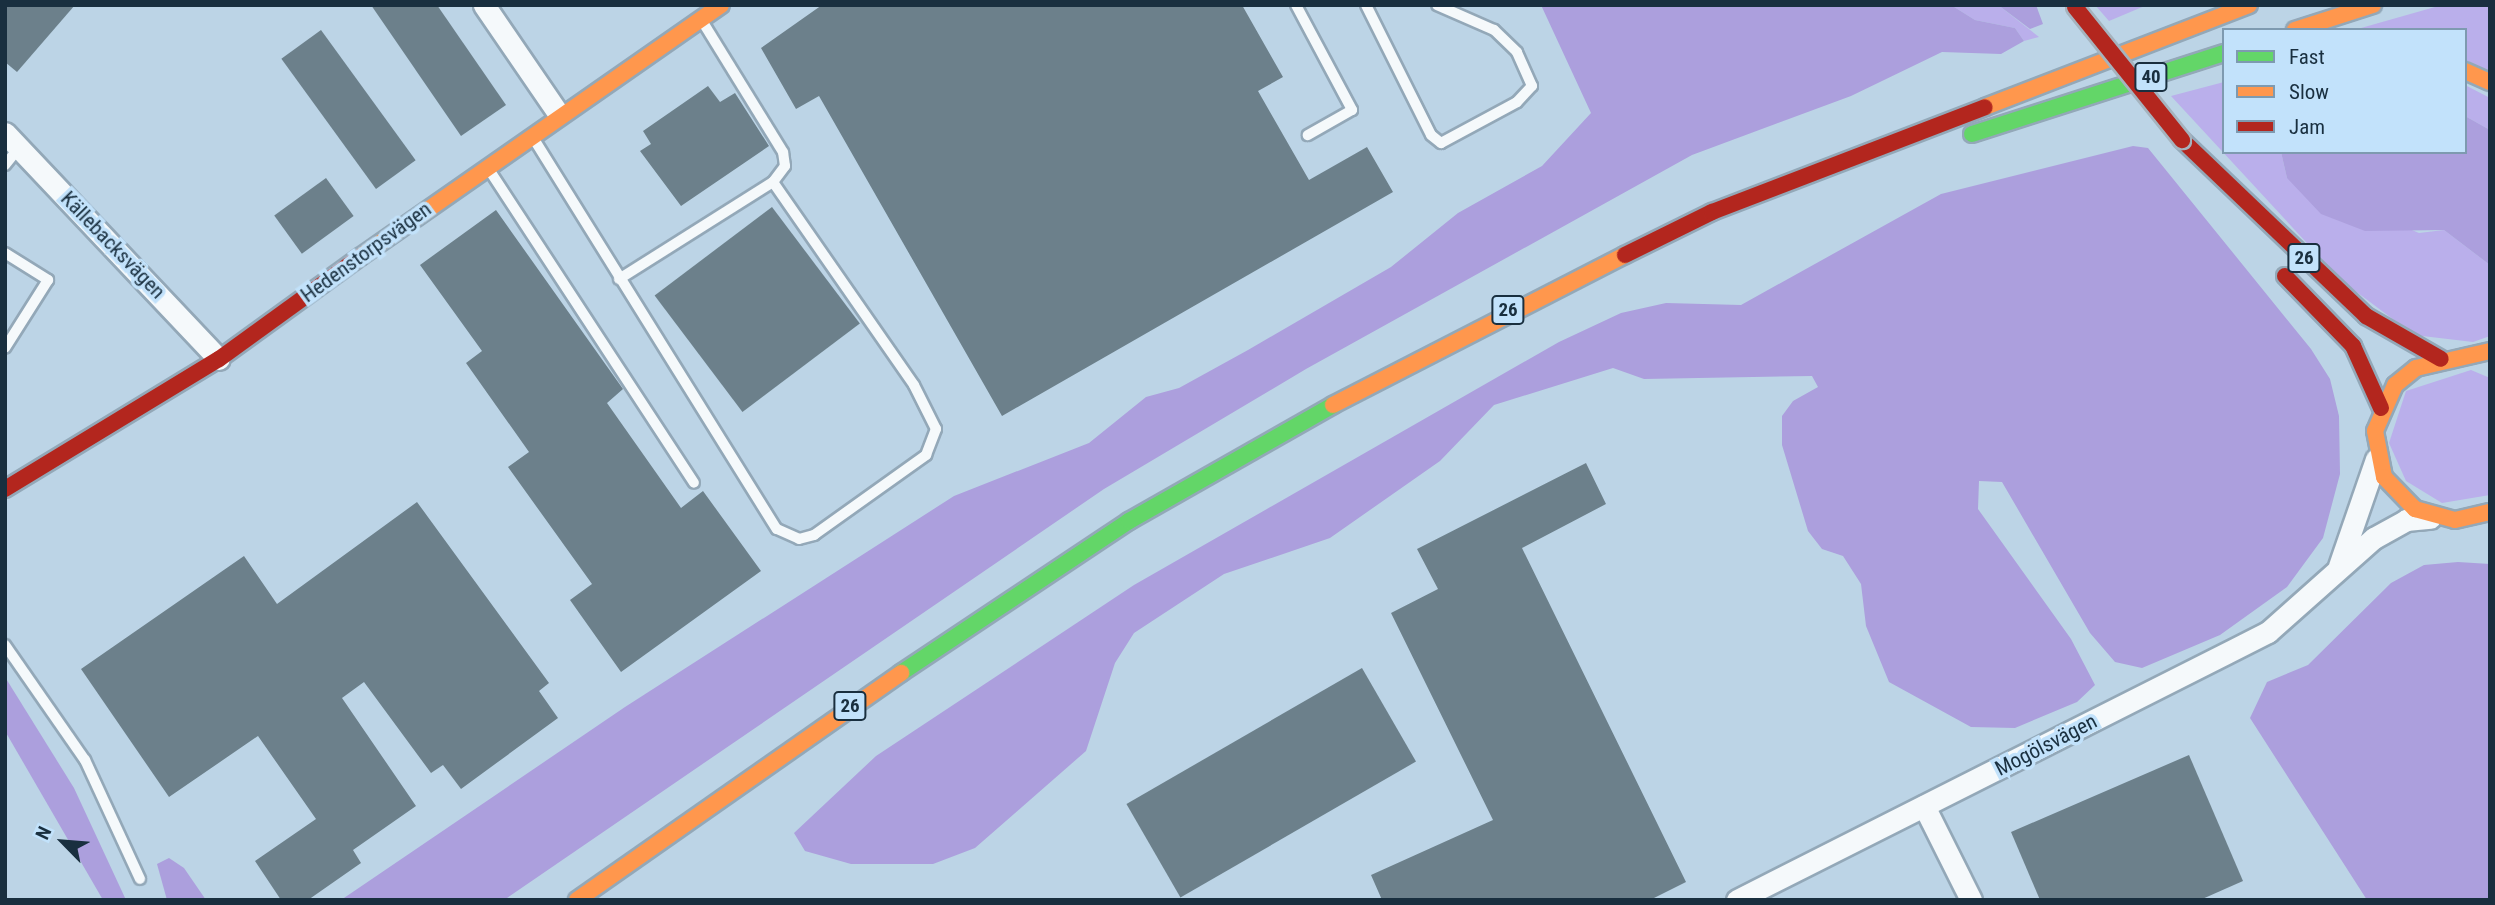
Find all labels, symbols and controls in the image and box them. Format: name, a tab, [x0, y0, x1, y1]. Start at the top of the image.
legend	[2222, 28, 2467, 154]
text: Fast	[2289, 45, 2325, 69]
road number: 40	[2134, 61, 2168, 92]
text: Slow	[2289, 80, 2329, 104]
text: Jam	[2289, 115, 2325, 139]
street label: Källebacksvägen	[56, 186, 170, 304]
street label: Hedenstorpsvägen	[296, 196, 436, 308]
road number: 26	[2286, 242, 2322, 274]
road number: 26	[1490, 294, 1526, 326]
road number: 26	[832, 691, 868, 722]
street label: Mogölsvägen	[1991, 709, 2101, 781]
north arrow	[28, 807, 98, 877]
text: N	[31, 823, 56, 843]

